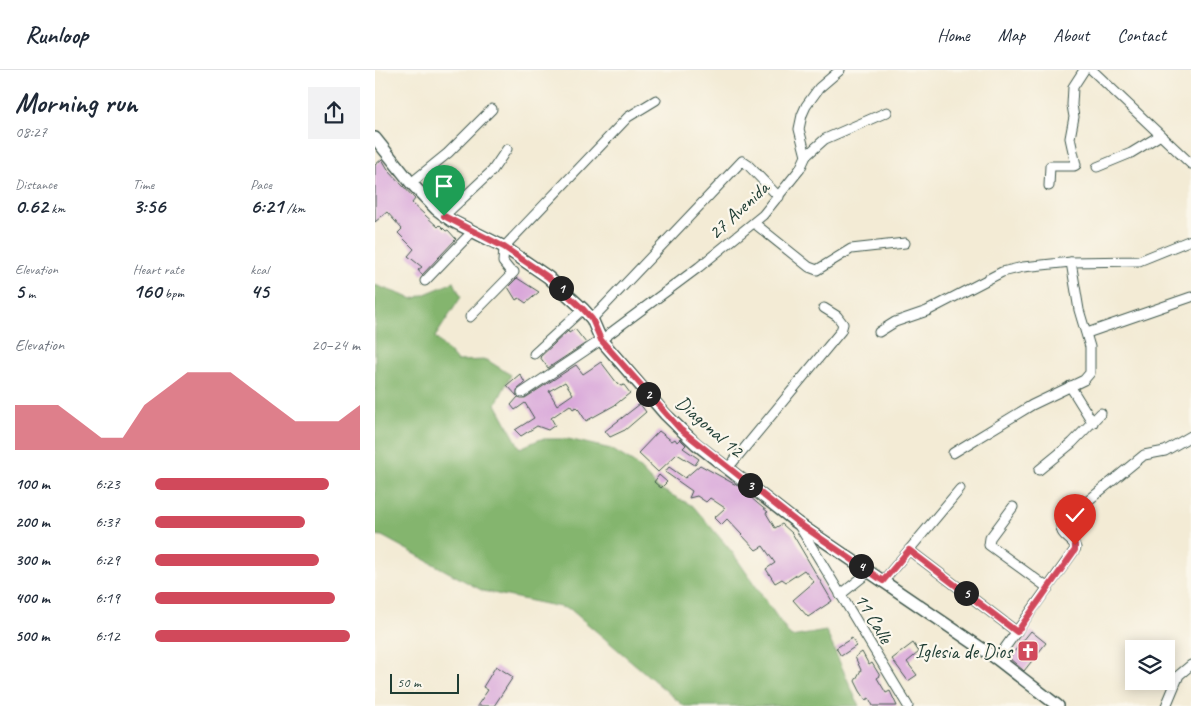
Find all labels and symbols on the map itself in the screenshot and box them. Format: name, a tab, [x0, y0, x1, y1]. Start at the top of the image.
pin	[423, 165, 465, 216]
street label: 27 Avenida	[702, 175, 775, 245]
pin: 1	[549, 276, 573, 300]
pin: 2	[635, 382, 661, 406]
street label: Diagonal 12	[671, 390, 750, 464]
pin: 3	[737, 472, 763, 498]
pin	[1054, 494, 1096, 545]
pin: 4	[849, 554, 873, 578]
pin: 5	[953, 580, 979, 606]
street label: 11 Calle	[849, 589, 899, 649]
place label: Iglesia de Dios	[915, 639, 1014, 664]
church icon: Iglesia de Dios	[1016, 639, 1040, 663]
scale bar	[390, 671, 459, 694]

